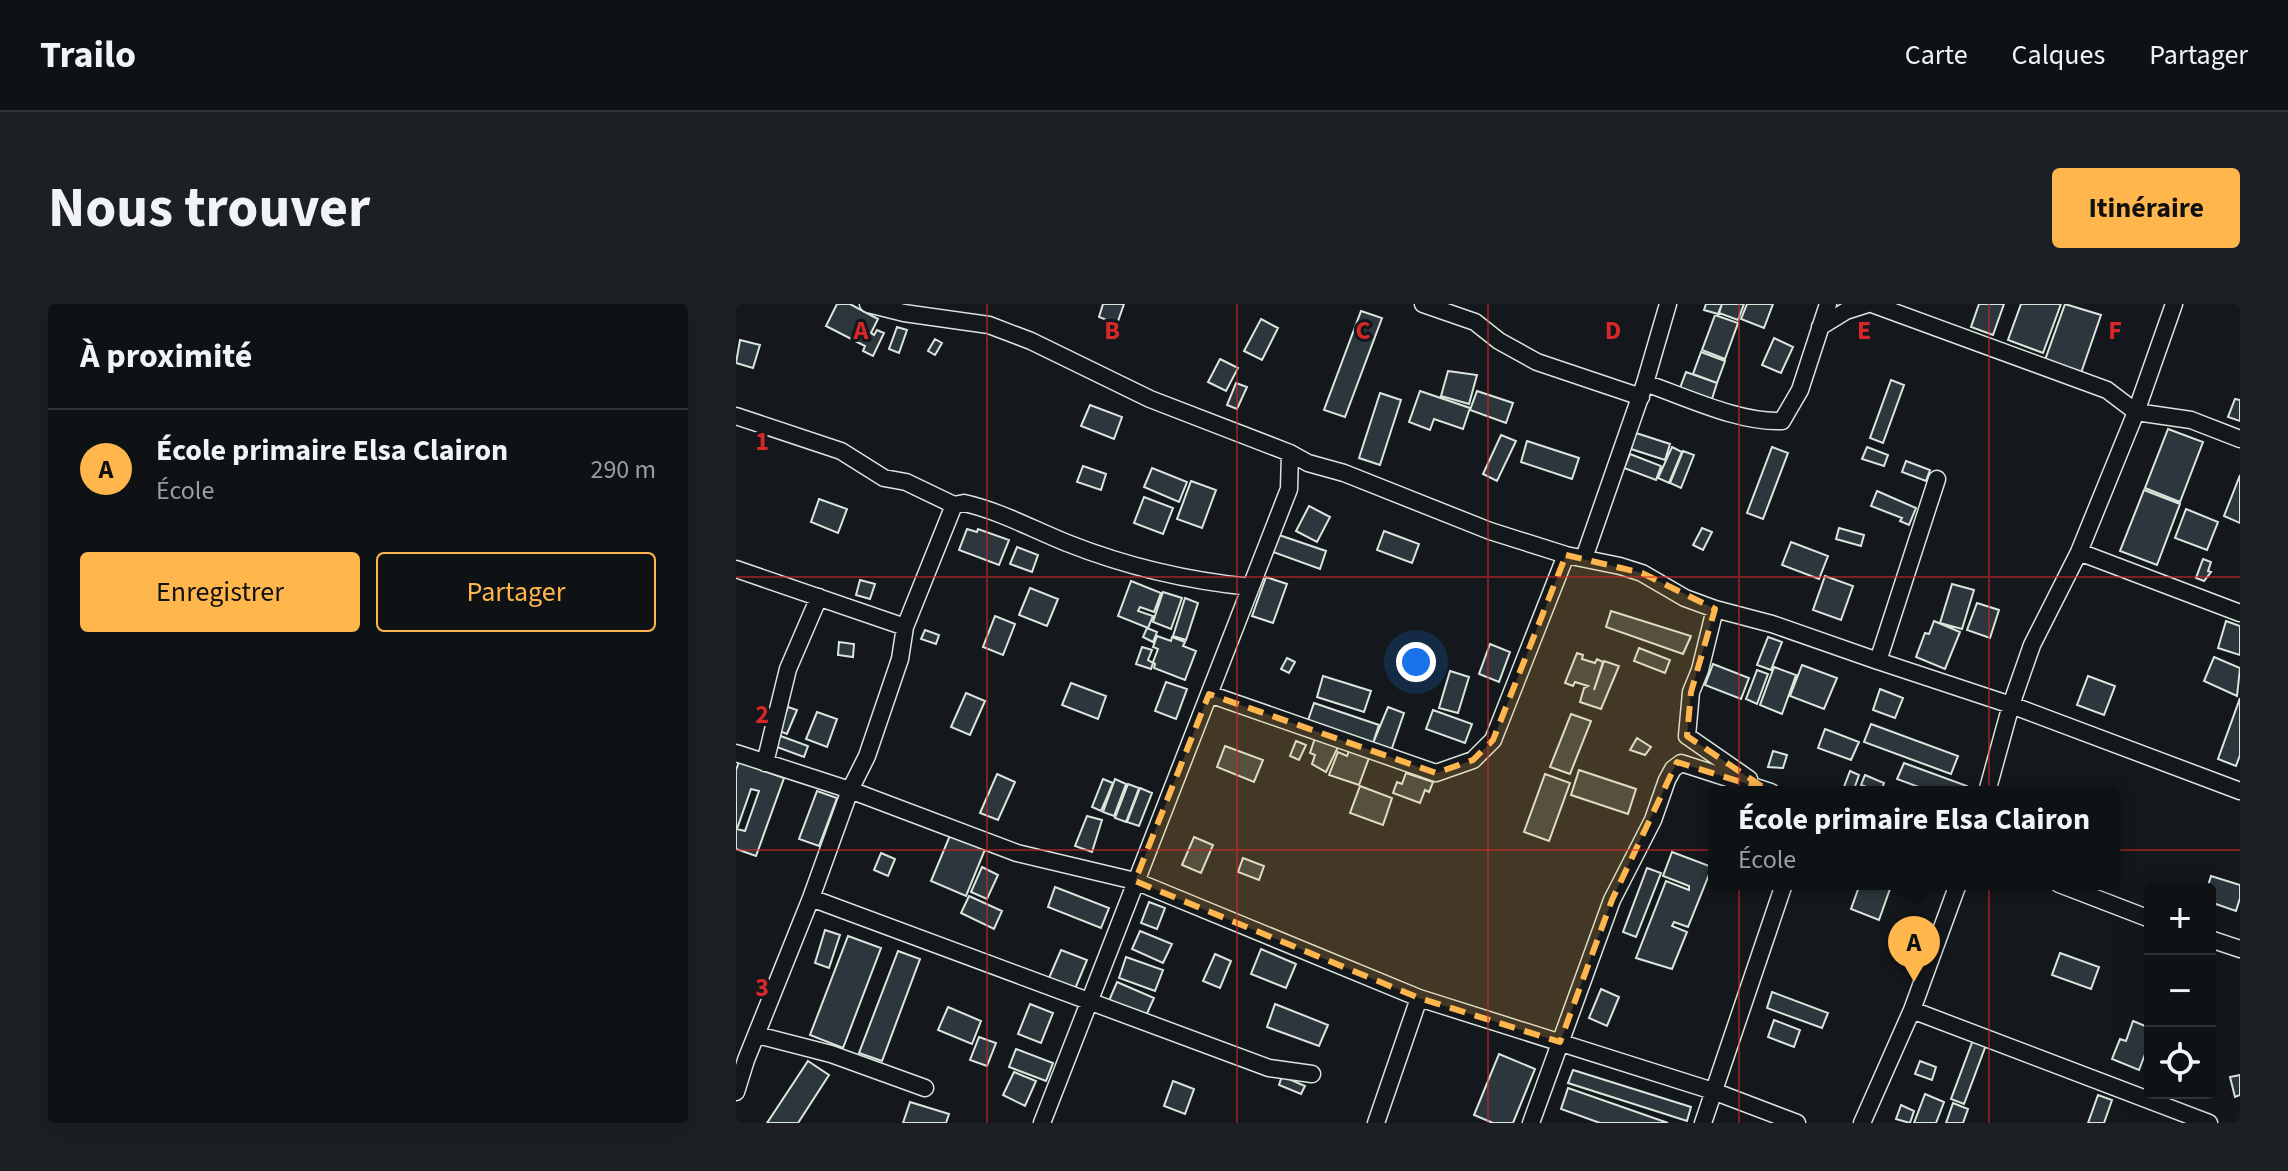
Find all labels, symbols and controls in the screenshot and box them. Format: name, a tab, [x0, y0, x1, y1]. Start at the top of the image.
text: Trailo	[40, 28, 136, 82]
text: Carte	[1905, 35, 1968, 75]
text: Calques	[2012, 35, 2105, 75]
text: Partager	[2149, 35, 2248, 75]
button: Itinéraire	[2052, 168, 2240, 248]
text: Nous trouver	[48, 169, 370, 248]
text: A	[853, 312, 870, 349]
text: B	[1104, 312, 1120, 349]
text: C	[1355, 312, 1371, 349]
text: D	[1605, 312, 1621, 349]
text: E	[1857, 312, 1871, 349]
text: F	[2108, 312, 2122, 349]
text: À proximité	[80, 332, 252, 381]
text: 1	[755, 423, 769, 460]
text: École primaire Elsa Clairon	[156, 429, 508, 472]
text: A	[99, 451, 113, 488]
text: 290 m	[590, 451, 656, 488]
text: École	[156, 472, 214, 509]
button: Enregistrer	[80, 552, 360, 632]
button: Partager	[376, 552, 656, 632]
your location	[1396, 642, 1436, 682]
text: 2	[755, 696, 769, 733]
popup	[1708, 786, 2120, 890]
text: École primaire Elsa Clairon	[1738, 798, 2090, 841]
text: École	[1738, 841, 1796, 878]
map controls	[2144, 883, 2216, 1099]
button: +	[2144, 883, 2216, 955]
pin: A	[1888, 916, 1940, 982]
button: −	[2144, 955, 2216, 1027]
text: 3	[755, 969, 769, 1006]
button: locate	[2144, 1027, 2216, 1099]

